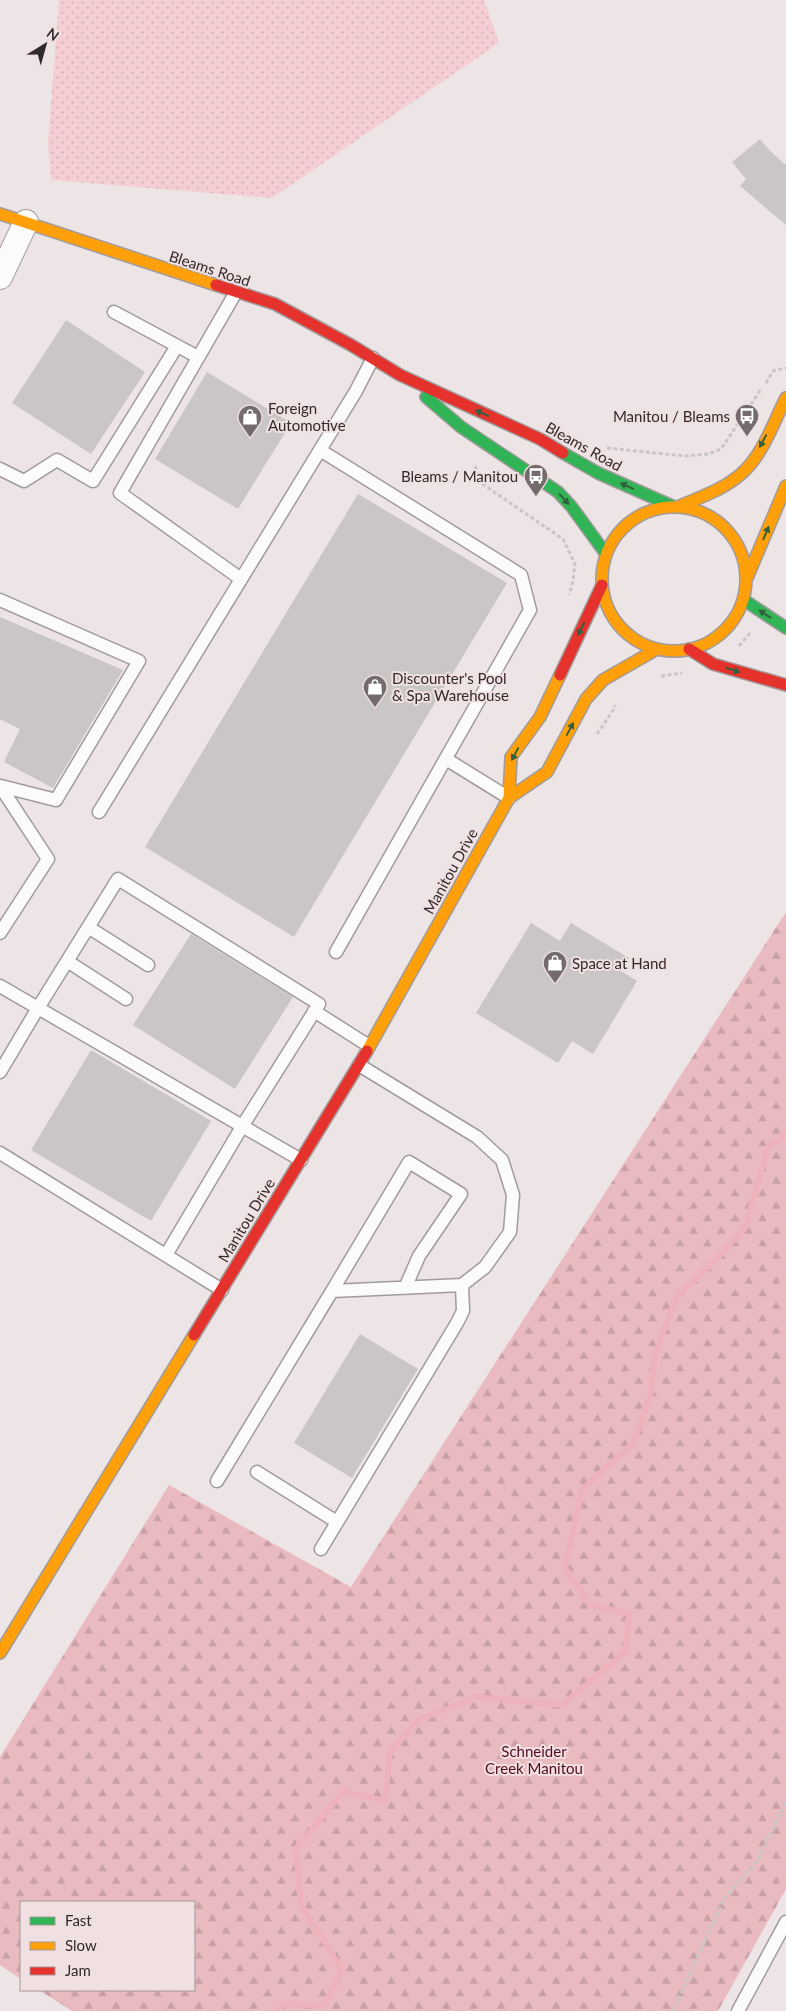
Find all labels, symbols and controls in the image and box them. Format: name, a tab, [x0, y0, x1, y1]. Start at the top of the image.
north arrow	[20, 20, 70, 70]
text: N	[44, 24, 63, 44]
street label: Bleams Road	[167, 246, 253, 290]
place label: Foreign Automotive	[268, 399, 346, 434]
bus stop icon: Manitou / Bleams	[734, 403, 760, 437]
shop icon: Foreign Automotive	[237, 404, 263, 438]
place label: Manitou / Bleams	[613, 407, 730, 425]
one-way arrow	[475, 408, 490, 417]
street label: Bleams Road	[543, 418, 625, 474]
one-way arrow	[759, 434, 767, 448]
bus stop icon: Bleams / Manitou	[523, 463, 549, 497]
place label: Bleams / Manitou	[401, 467, 518, 485]
one-way arrow	[620, 482, 634, 490]
one-way arrow	[558, 493, 570, 505]
one-way arrow	[762, 526, 770, 540]
one-way arrow	[758, 609, 772, 619]
one-way arrow	[576, 622, 584, 636]
one-way arrow	[726, 666, 741, 674]
place label: Discounter's Pool & Spa Warehouse	[392, 669, 509, 704]
shop icon: Discounter's Pool & Spa Warehouse	[362, 674, 388, 708]
one-way arrow	[565, 722, 574, 736]
one-way arrow	[511, 746, 519, 761]
street label: Manitou Drive	[419, 825, 481, 917]
shop icon: Space at Hand	[542, 950, 568, 984]
place label: Space at Hand	[572, 954, 667, 972]
street label: Manitou Drive	[214, 1175, 278, 1265]
park label: Schneider Creek Manitou	[485, 1742, 583, 1777]
legend	[20, 1901, 195, 1991]
text: Fast	[65, 1911, 92, 1929]
text: Slow	[65, 1936, 97, 1954]
text: Jam	[65, 1961, 91, 1979]

